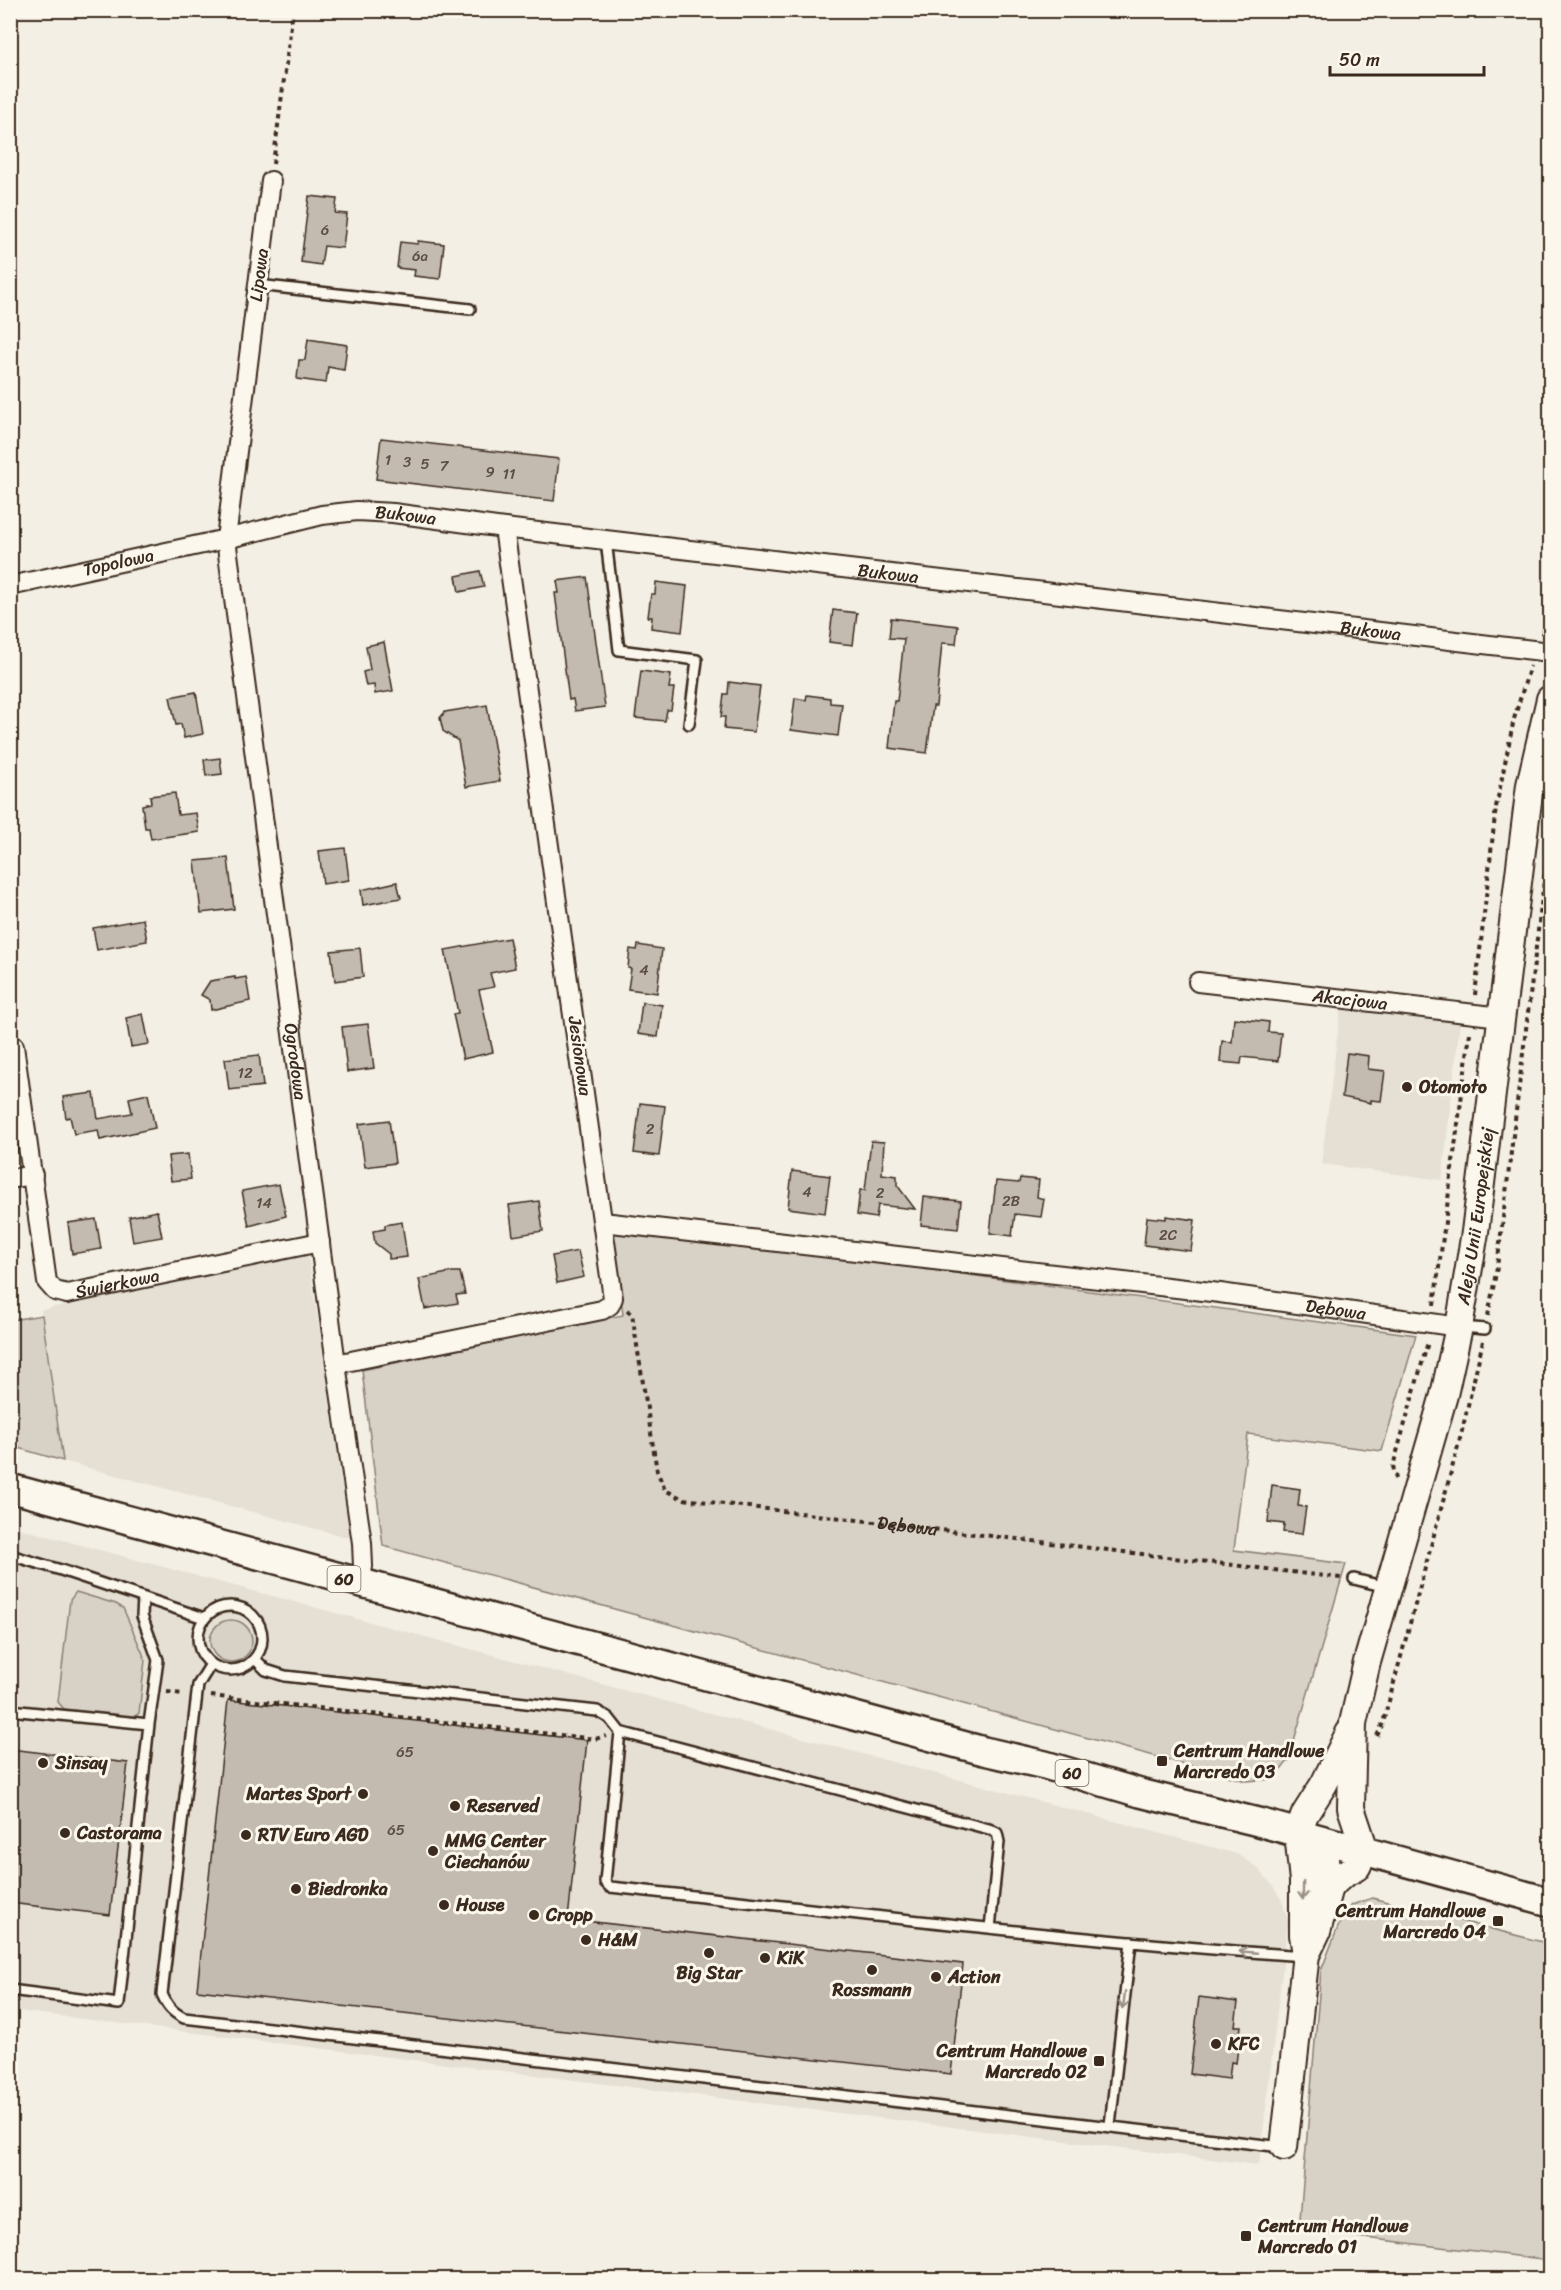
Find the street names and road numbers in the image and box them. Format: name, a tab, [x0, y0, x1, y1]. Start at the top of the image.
street label: Lipowa	[240, 247, 278, 303]
street label: Bukowa	[374, 496, 438, 535]
street label: Topolowa	[80, 539, 157, 586]
street label: Bukowa	[856, 554, 920, 593]
street label: Bukowa	[1338, 611, 1403, 650]
street label: Akacjowa	[1310, 979, 1389, 1020]
street label: Jesionowa	[558, 1013, 602, 1099]
street label: Ogrodowa	[275, 1021, 317, 1102]
street label: Aleja Unii Europejskiej	[1447, 1125, 1504, 1308]
street label: Świerkowa	[72, 1259, 162, 1308]
street label: Dębowa	[1304, 1289, 1369, 1330]
street label: Dębowa	[875, 1506, 940, 1546]
road number: 60	[328, 1566, 360, 1592]
road number: 60	[1056, 1760, 1088, 1786]

